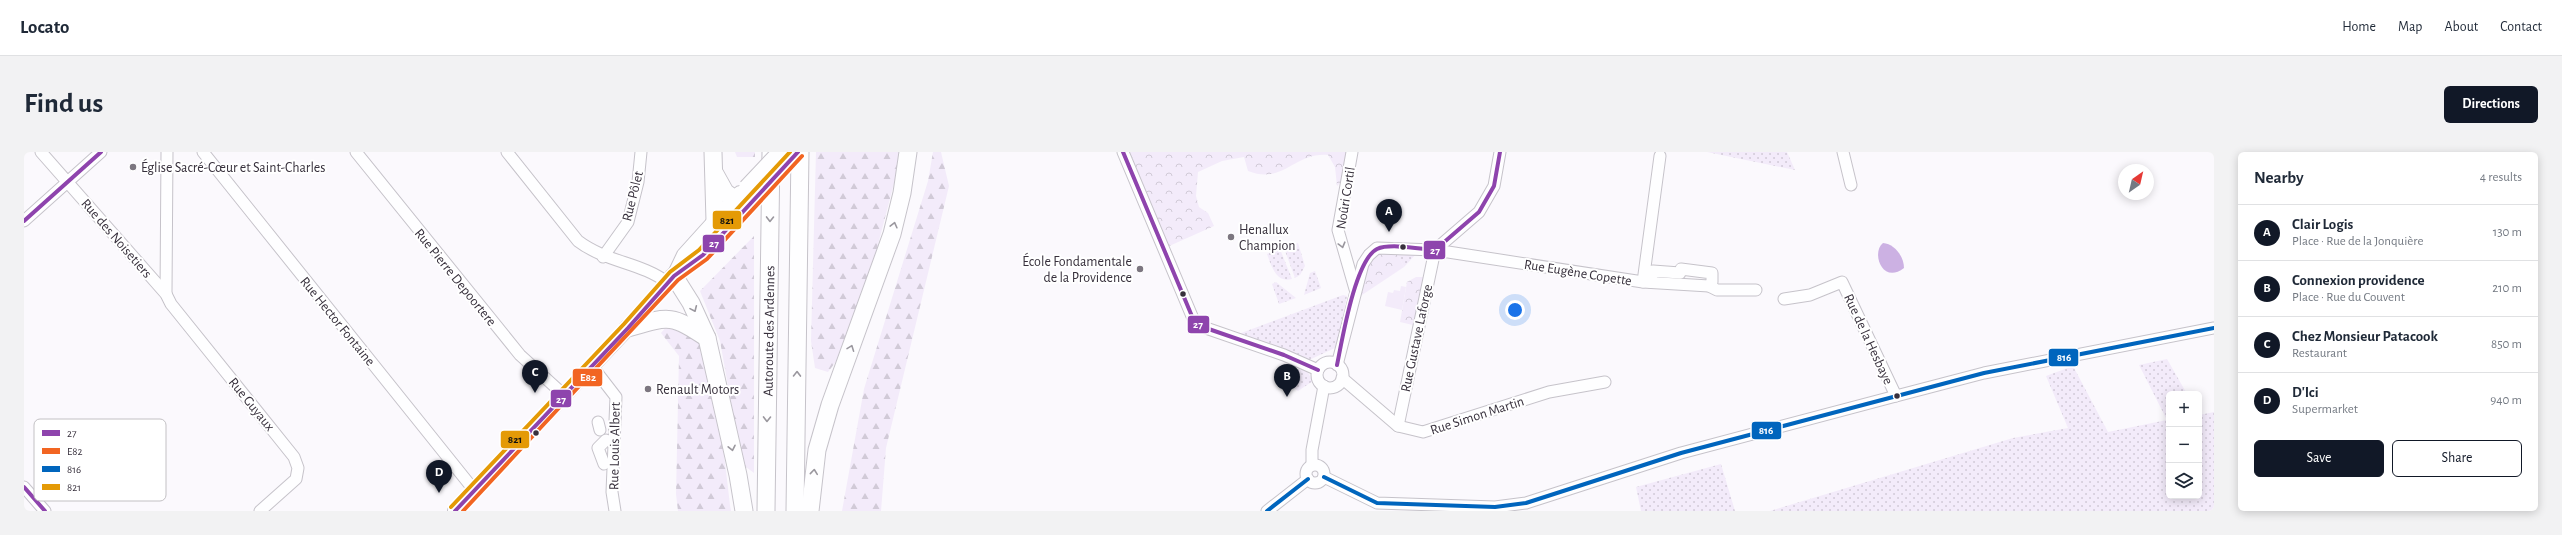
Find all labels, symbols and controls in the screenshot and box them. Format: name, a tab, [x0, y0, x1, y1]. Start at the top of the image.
text: Locato	[20, 18, 69, 37]
text: Home	[2342, 20, 2376, 34]
text: Map	[2398, 20, 2422, 34]
text: About	[2444, 20, 2478, 34]
text: Contact	[2500, 20, 2542, 34]
button: Directions	[2444, 86, 2538, 123]
text: Find us	[24, 90, 103, 118]
place label: Église Sacré-Cœur et Saint-Charles	[141, 158, 326, 175]
marker: Église Sacré-Cœur et Saint-Charles	[128, 162, 138, 172]
north arrow	[2118, 164, 2154, 200]
street label: Noûri Cortil	[1334, 166, 1358, 230]
street label: Rue Pôlet	[620, 169, 646, 223]
text: Nearby	[2254, 169, 2304, 186]
text: 4 results	[2480, 171, 2522, 184]
street label: Rue des Noisetiers	[78, 196, 154, 281]
pin: A	[1376, 199, 1402, 232]
line badge: 821	[712, 210, 742, 230]
text: 821	[720, 215, 734, 226]
one-way arrow	[766, 216, 774, 222]
text: Clair Logis	[2292, 217, 2353, 232]
one-way arrow	[889, 222, 898, 229]
place label: Henallux Champion	[1239, 223, 1296, 253]
street label: Rue Pierre Depoortere	[412, 226, 499, 329]
text: A	[2263, 226, 2271, 239]
text: 130 m	[2493, 226, 2522, 239]
marker: Henallux Champion	[1226, 232, 1236, 242]
line badge: 27	[702, 234, 725, 253]
text: Place · Rue de la Jonquière	[2292, 235, 2423, 248]
text: 27	[709, 238, 719, 249]
line badge: 27	[1423, 240, 1446, 260]
one-way arrow	[1337, 241, 1346, 248]
unlabelled marker	[1398, 242, 1408, 252]
text: 27	[1430, 245, 1440, 256]
place label: École Fondamentale de la Providence	[1022, 252, 1132, 285]
street label: Rue Eugène Copette	[1523, 258, 1633, 288]
marker: École Fondamentale de la Providence	[1135, 264, 1145, 274]
street label: Autoroute des Ardennes	[762, 265, 777, 397]
text: Connexion providence	[2292, 273, 2425, 288]
street label: Rue Hector Fontaine	[297, 275, 377, 369]
text: B	[2263, 282, 2271, 295]
text: 210 m	[2492, 282, 2522, 295]
street label: Rue Gustave Laforge	[1399, 283, 1435, 393]
unlabelled marker	[1178, 289, 1188, 299]
text: Place · Rue du Couvent	[2292, 291, 2405, 304]
street label: Rue de la Hesbaye	[1841, 292, 1895, 387]
your location	[1505, 300, 1525, 320]
one-way arrow	[689, 305, 697, 313]
line badge: 27	[1187, 315, 1210, 334]
text: 27	[1193, 319, 1203, 330]
text: Chez Monsieur Patacook	[2292, 329, 2438, 344]
text: C	[2264, 338, 2270, 351]
text: 850 m	[2491, 338, 2522, 351]
one-way arrow	[847, 345, 855, 352]
text: Restaurant	[2292, 347, 2347, 360]
line badge: 816	[2048, 348, 2079, 367]
text: 816	[2057, 352, 2071, 363]
pin: C	[522, 360, 548, 393]
pin: B	[1274, 364, 1300, 397]
line badge: E82	[572, 368, 603, 387]
one-way arrow	[793, 371, 801, 377]
text: E82	[580, 372, 596, 383]
street label: Rue Guyaux	[226, 375, 277, 434]
place label: Renault Motors	[656, 383, 739, 397]
marker: Renault Motors	[643, 384, 653, 394]
text: D'Ici	[2292, 385, 2319, 400]
line badge: 27	[550, 389, 572, 408]
unlabelled marker	[1892, 391, 1902, 401]
map controls	[2166, 391, 2202, 499]
button: +	[2166, 391, 2202, 427]
text: 27	[556, 394, 566, 405]
street label: Rue Simon Martin	[1429, 394, 1526, 438]
text: D	[2263, 394, 2271, 407]
text: 940 m	[2490, 394, 2522, 407]
street label: Rue Louis Albert	[607, 401, 623, 490]
text: Supermarket	[2292, 403, 2358, 416]
one-way arrow	[763, 416, 771, 422]
legend	[34, 419, 166, 501]
line badge: 816	[1751, 421, 1782, 440]
text: 816	[1759, 425, 1773, 436]
button: −	[2166, 427, 2202, 463]
text: 27	[67, 428, 77, 439]
unlabelled marker	[531, 428, 541, 438]
line badge: 821	[500, 430, 530, 449]
text: 821	[508, 434, 522, 445]
button: Save	[2254, 440, 2384, 477]
button: Share	[2392, 440, 2522, 477]
one-way arrow	[728, 445, 736, 451]
text: E82	[67, 446, 83, 457]
pin: D	[426, 460, 452, 493]
button: layers	[2166, 463, 2202, 499]
text: 816	[67, 464, 81, 475]
one-way arrow	[810, 469, 819, 475]
text: 821	[67, 482, 81, 493]

